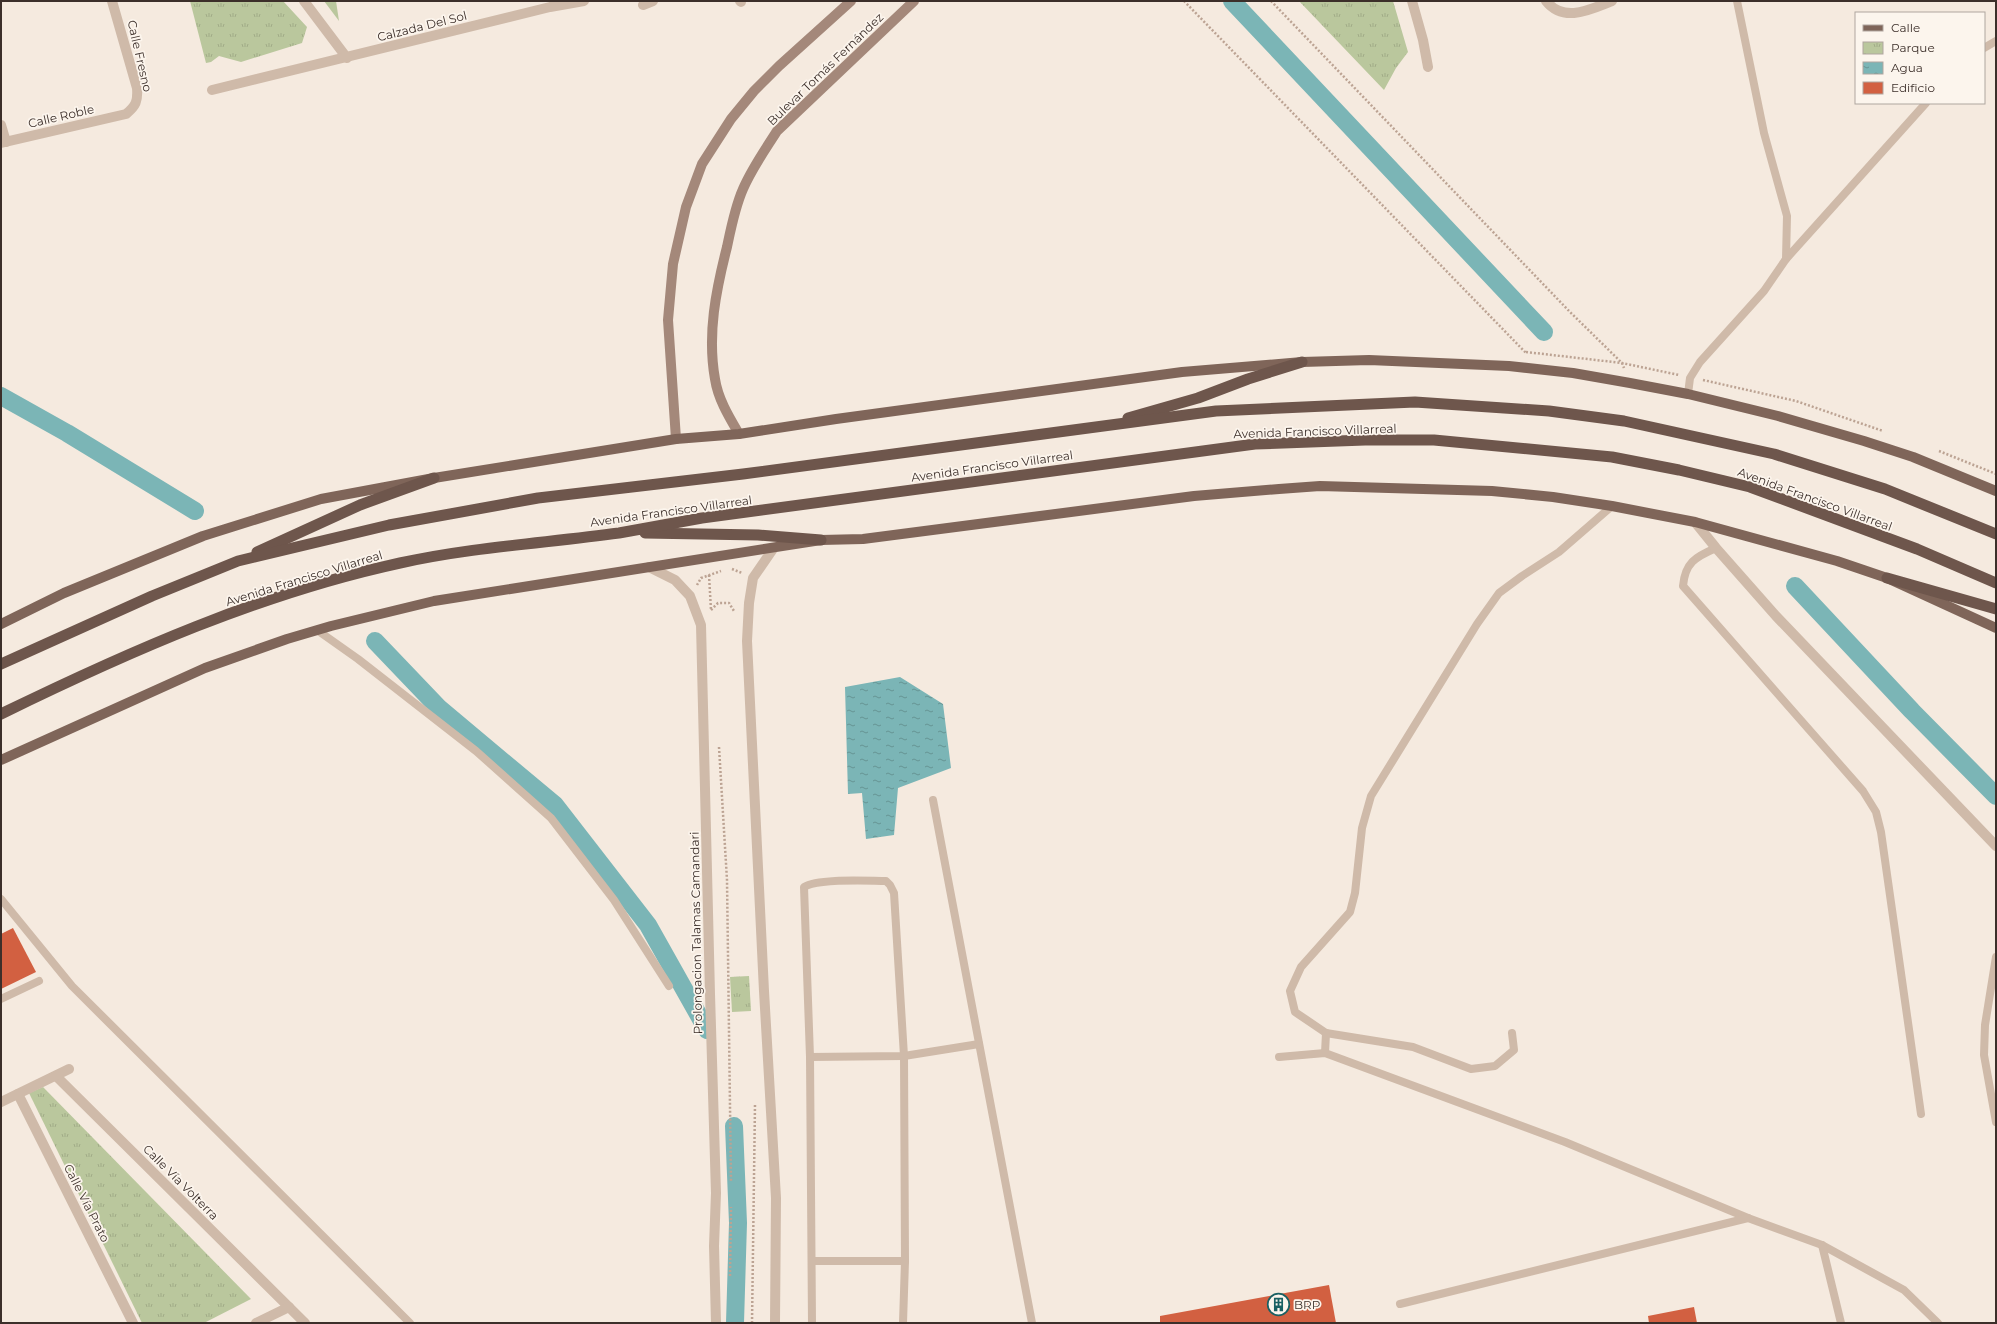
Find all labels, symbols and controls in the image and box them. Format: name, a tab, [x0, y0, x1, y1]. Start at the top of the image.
street label: Calzada Del Sol	[376, 8, 468, 44]
street label: Bulevar Tomás Fernández	[764, 10, 886, 128]
legend	[1855, 12, 1985, 104]
street label: Calle Fresno	[124, 19, 156, 93]
text: Calle	[1891, 20, 1920, 35]
text: Parque	[1891, 40, 1935, 55]
text: Agua	[1891, 60, 1923, 75]
text: Edificio	[1891, 80, 1935, 95]
street label: Calle Roble	[27, 101, 95, 131]
street label: Avenida Francisco Villarreal	[1233, 421, 1397, 441]
street label: Avenida Francisco Villarreal	[910, 447, 1074, 485]
street label: Avenida Francisco Villarreal	[1736, 464, 1894, 534]
street label: Avenida Francisco Villarreal	[589, 492, 753, 530]
street label: Avenida Francisco Villarreal	[224, 547, 384, 609]
street label: Prolongacion Talamas Camandari	[687, 832, 705, 1034]
street label: Calle Vía Volterra	[140, 1141, 222, 1223]
street label: Calle Vía Prato	[61, 1161, 113, 1245]
building icon: BRP	[1266, 1291, 1292, 1317]
place label: BRP	[1294, 1297, 1320, 1312]

